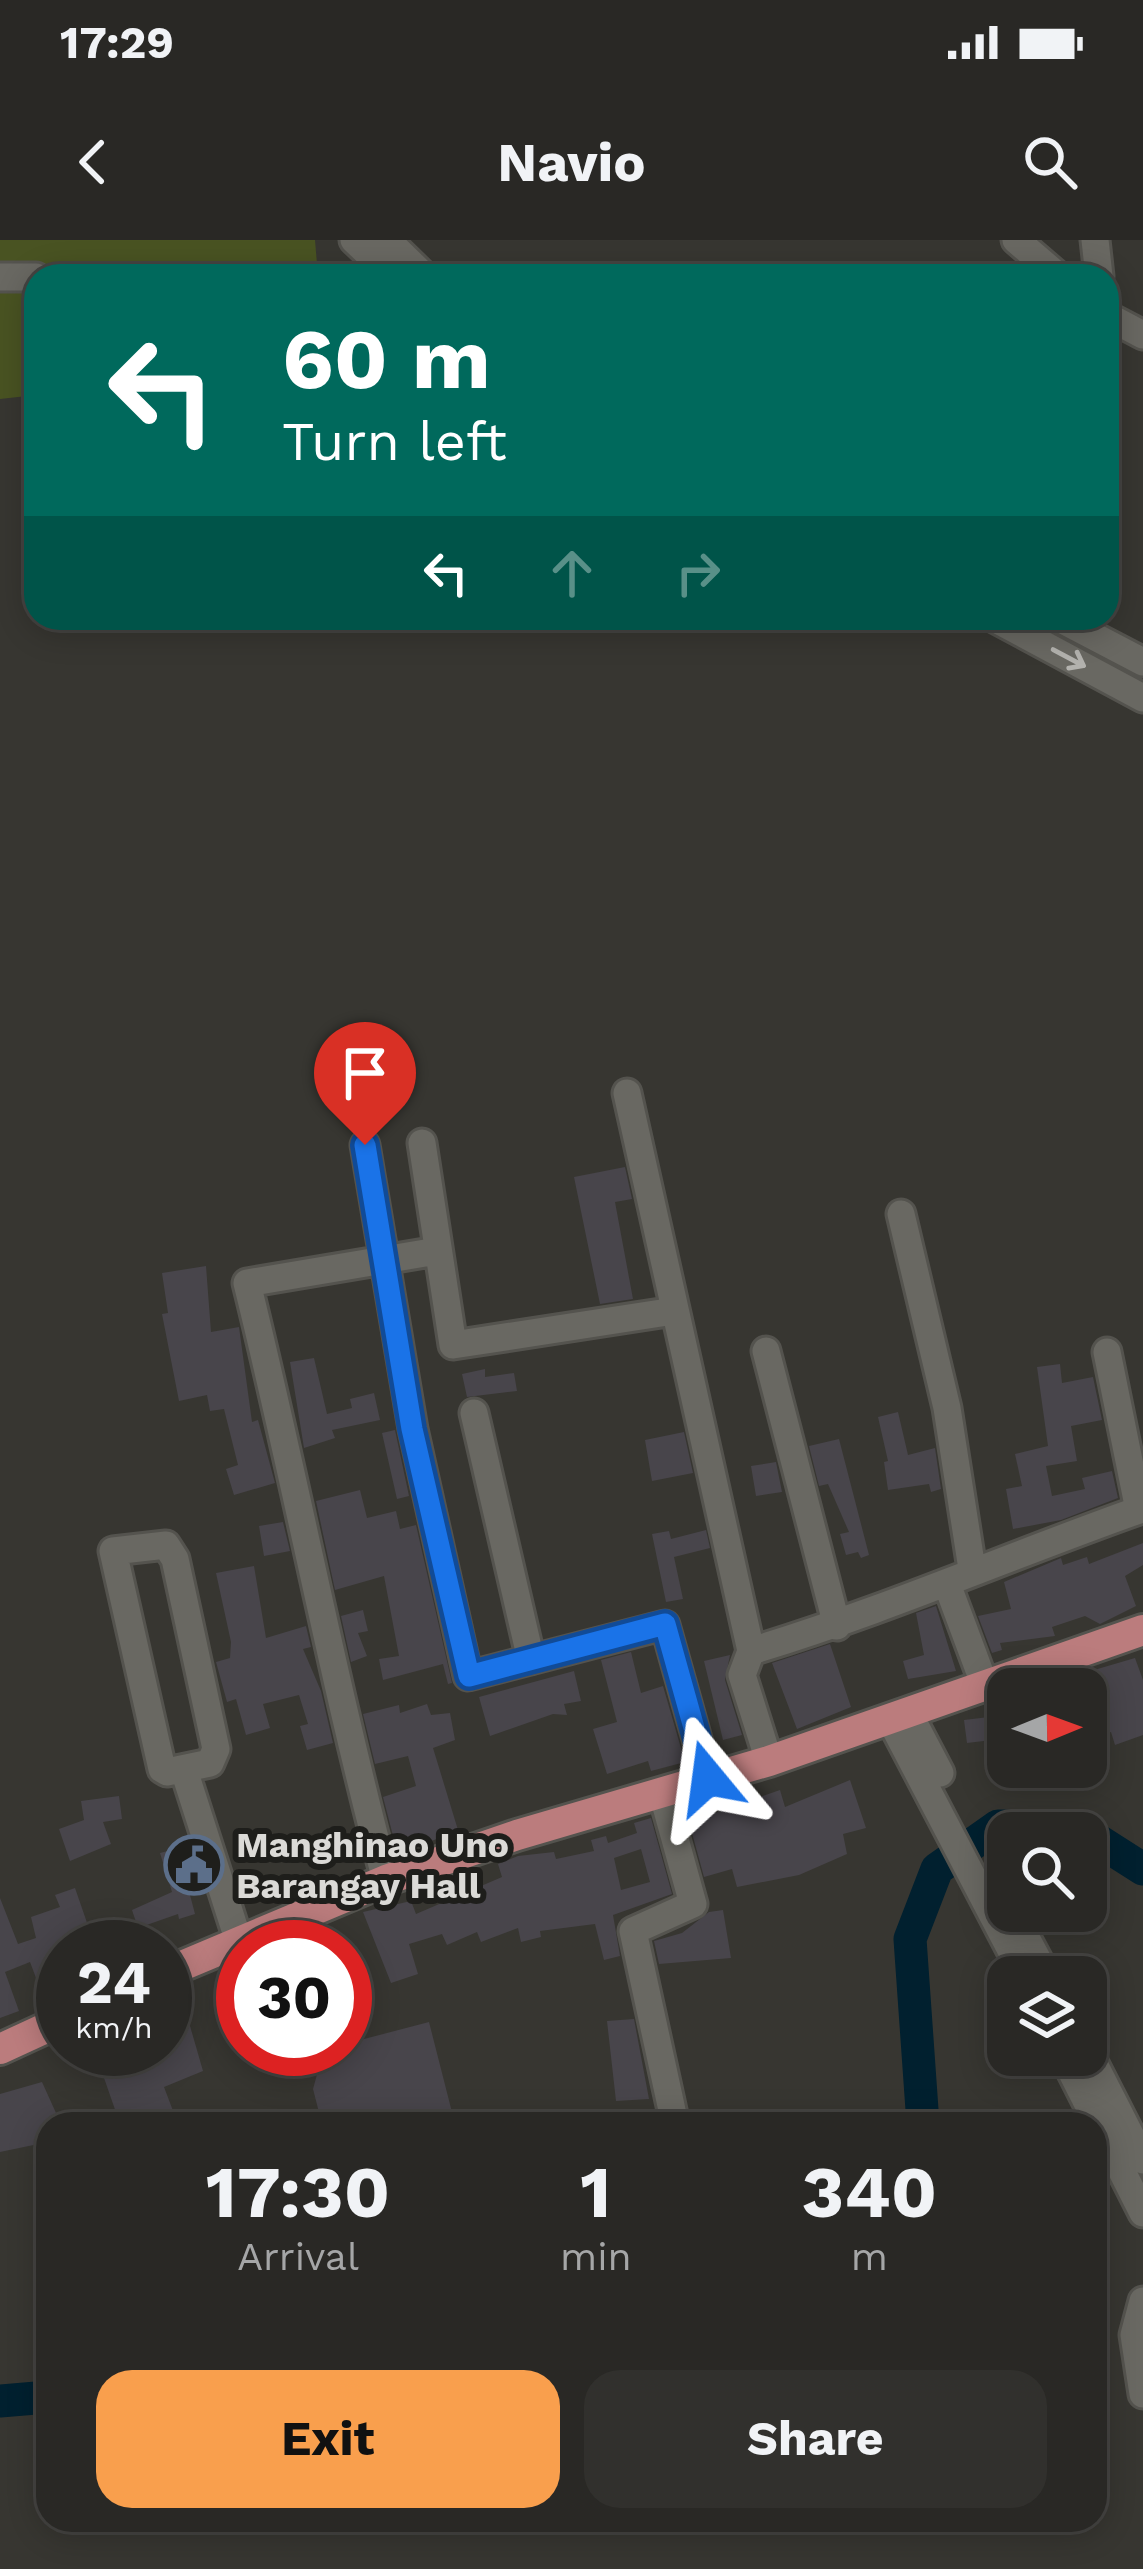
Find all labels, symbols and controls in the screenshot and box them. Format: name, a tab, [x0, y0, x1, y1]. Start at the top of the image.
text: 17:29	[60, 16, 174, 69]
icon: back	[60, 129, 126, 195]
icon: search	[1017, 129, 1083, 195]
text: Navio	[497, 131, 646, 194]
text: 60 m	[282, 310, 491, 408]
icon: left	[84, 312, 240, 468]
text: Turn left	[282, 410, 507, 473]
icon: left	[413, 540, 479, 606]
icon: ahead	[539, 540, 605, 606]
icon: right	[665, 540, 731, 606]
one-way arrow	[1050, 647, 1085, 670]
pin	[314, 1022, 416, 1145]
icon: arrive	[332, 1040, 398, 1106]
north arrow	[987, 1668, 1107, 1788]
map controls	[987, 1668, 1107, 2076]
position arrow	[645, 1715, 771, 1841]
button: search	[987, 1812, 1107, 1932]
place label: Manghinao Uno Barangay Hall	[236, 1824, 509, 1907]
public building icon: Manghinao Uno Barangay Hall	[163, 1834, 225, 1896]
speed limit sign: 30	[216, 1920, 372, 2076]
text: 24	[77, 1947, 151, 2018]
button: layers	[987, 1956, 1107, 2076]
text: km/h	[75, 2010, 153, 2045]
text: 17:30	[206, 2150, 390, 2234]
text: 1	[580, 2150, 611, 2234]
text: 340	[802, 2150, 937, 2234]
text: Arrival	[237, 2234, 359, 2279]
text: min	[560, 2234, 632, 2279]
text: m	[851, 2234, 888, 2279]
button: Exit	[96, 2370, 560, 2508]
button: Share	[584, 2370, 1047, 2508]

